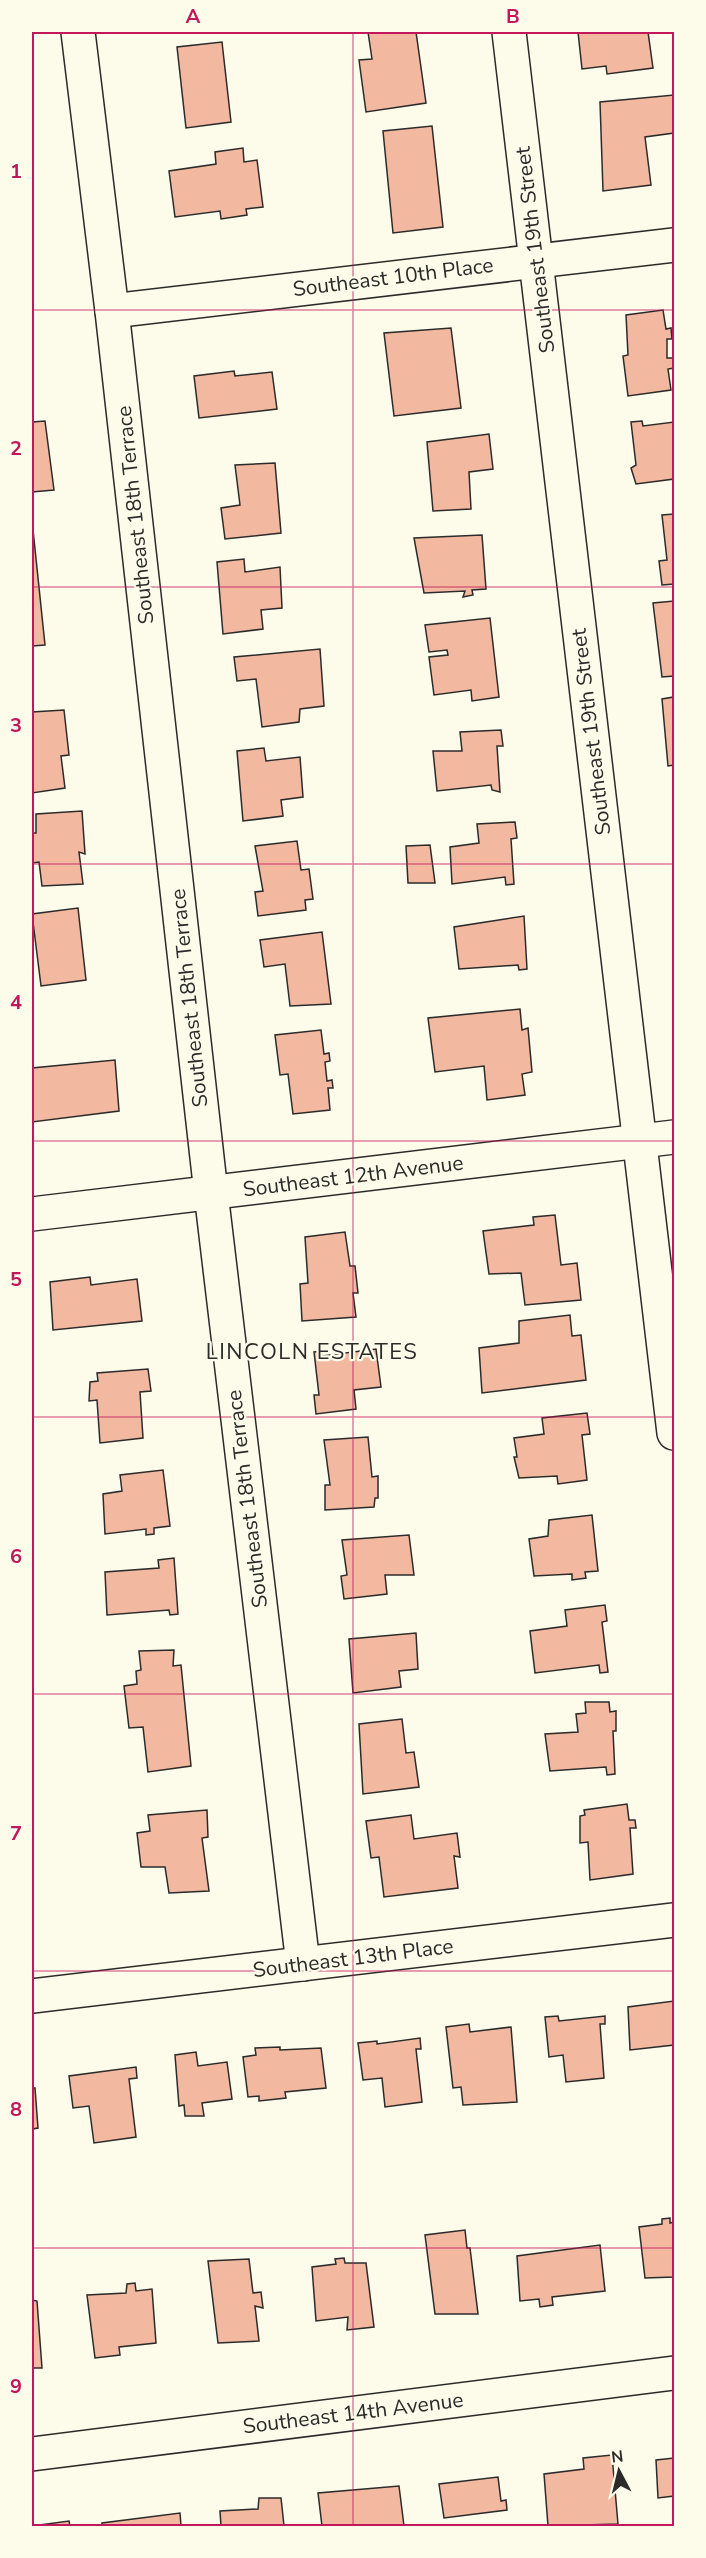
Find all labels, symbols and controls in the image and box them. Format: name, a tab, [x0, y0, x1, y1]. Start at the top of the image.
text: A	[186, 3, 201, 30]
text: B	[506, 3, 520, 30]
street label: Southeast 19th Street	[508, 144, 562, 355]
text: 1	[10, 158, 22, 185]
street label: Southeast 10th Place	[291, 251, 495, 303]
street label: Southeast 18th Terrace	[110, 404, 160, 626]
text: 2	[10, 435, 22, 462]
street label: Southeast 19th Street	[564, 626, 618, 837]
text: 3	[10, 712, 22, 739]
street label: Southeast 18th Terrace	[164, 887, 214, 1109]
text: 4	[10, 989, 22, 1016]
street label: Southeast 12th Avenue	[241, 1149, 465, 1203]
text: 5	[10, 1266, 22, 1293]
district label: LINCOLN ESTATES	[206, 1337, 418, 1367]
street label: Southeast 18th Terrace	[220, 1388, 274, 1610]
text: 6	[10, 1543, 22, 1570]
text: 7	[10, 1820, 22, 1847]
street label: Southeast 13th Place	[251, 1932, 455, 1984]
text: 8	[10, 2096, 22, 2123]
text: 9	[10, 2373, 22, 2400]
street label: Southeast 14th Avenue	[241, 2386, 465, 2440]
north arrow	[589, 2441, 649, 2501]
text: N	[610, 2445, 625, 2469]

